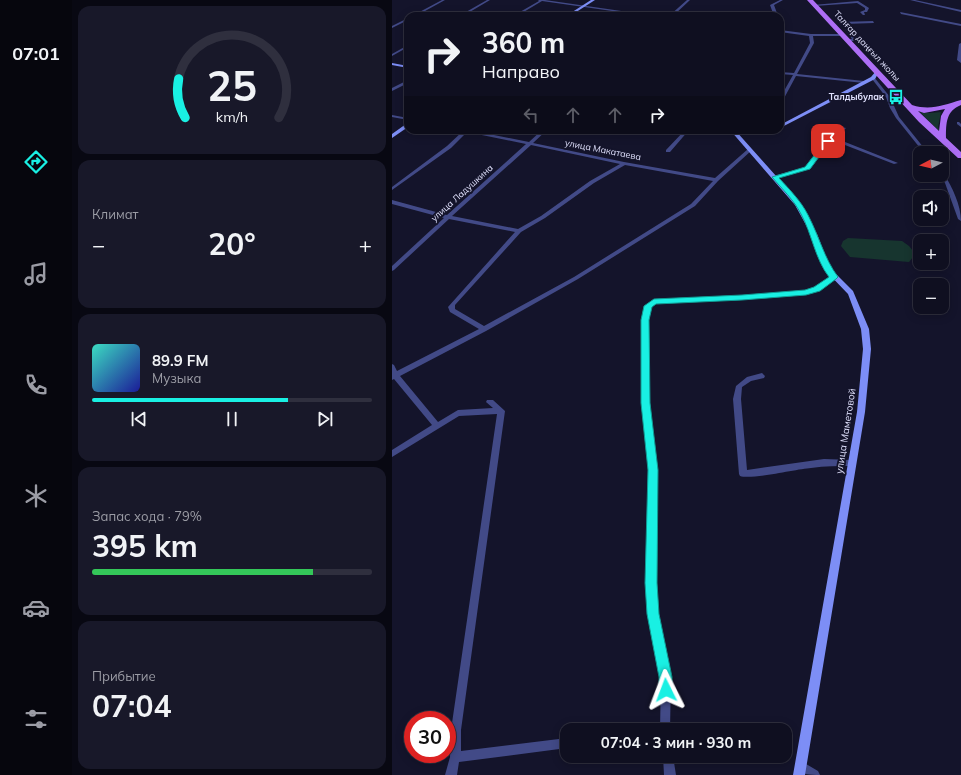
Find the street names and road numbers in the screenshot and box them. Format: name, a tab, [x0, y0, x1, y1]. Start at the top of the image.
street label: Талғар даңғыл жолы	[832, 8, 903, 83]
street label: улица Макатаева	[564, 137, 642, 163]
street label: улица Ладушкина	[428, 162, 496, 224]
street label: улица Маметовой	[832, 387, 859, 475]

